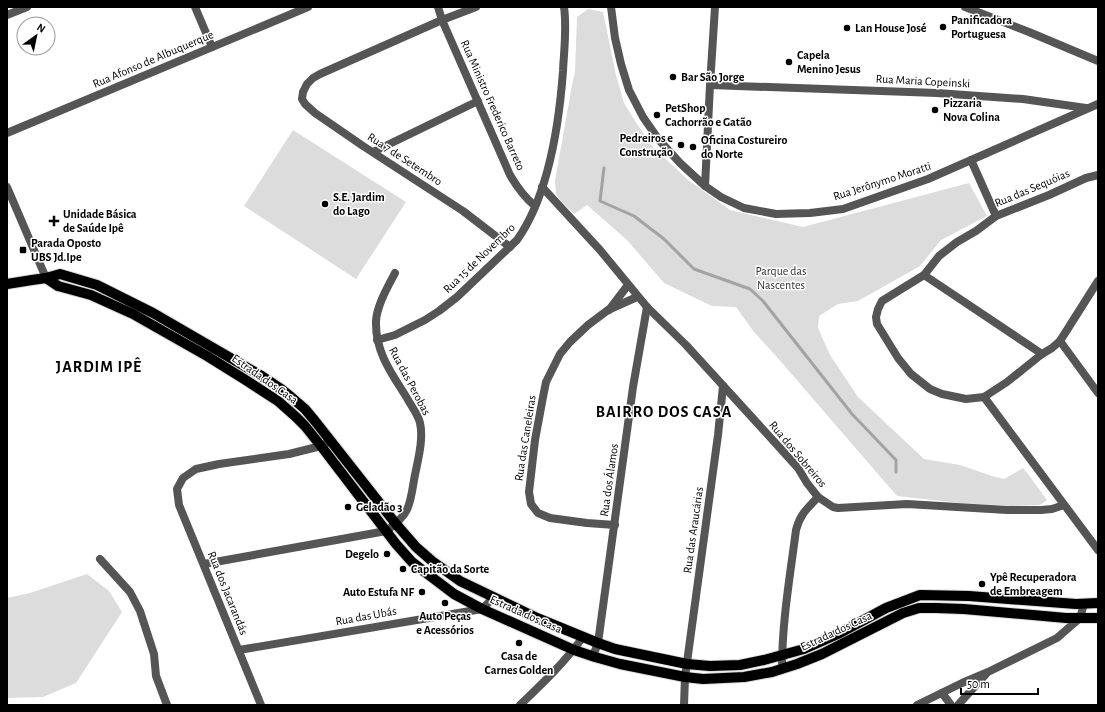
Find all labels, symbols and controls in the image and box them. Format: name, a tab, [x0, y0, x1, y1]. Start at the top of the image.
place label: Panificadora Portuguesa	[951, 14, 1012, 40]
north arrow	[16, 16, 56, 56]
text: N	[35, 21, 47, 35]
place label: Lan House José	[855, 22, 927, 34]
marker: Panificadora Portuguesa	[938, 22, 948, 32]
marker: Lan House José	[842, 23, 852, 33]
street label: Rua Afonso de Albuquerque	[91, 28, 215, 90]
street label: Rua Ministro Frederico Barreto	[459, 38, 527, 172]
place label: Capela Menino Jesus	[797, 49, 861, 75]
marker: Capela Menino Jesus	[784, 57, 794, 67]
place label: Bar São Jorge	[681, 71, 745, 83]
marker: Bar São Jorge	[668, 72, 678, 82]
street label: Rua Maria Copeinski	[875, 73, 971, 89]
place label: Pizzaria Nova Colina	[943, 97, 1000, 123]
place label: PetShop Cachorrão e Gatão	[665, 102, 752, 128]
marker: Pizzaria Nova Colina	[930, 105, 940, 115]
marker: PetShop Cachorrão e Gatão	[652, 110, 662, 120]
street label: Rua 7 de Setembro	[366, 130, 445, 188]
place label: Pedreiros e Construção	[619, 132, 673, 158]
place label: Oficina Costureiro do Norte	[701, 134, 788, 160]
marker: Pedreiros e Construção	[676, 140, 686, 150]
marker: Oficina Costureiro do Norte	[688, 142, 698, 152]
street label: Rua Jerônymo Moratti	[832, 160, 933, 203]
street label: Rua das Sequóias	[993, 167, 1071, 209]
place label: S.E. Jardim do Lago	[333, 191, 385, 217]
marker: S.E. Jardim do Lago	[320, 199, 330, 209]
place label: Unidade Básica de Saúde Ipê	[63, 208, 137, 234]
marker: Unidade Básica de Saúde Ipê	[48, 215, 60, 227]
street label: Rua 15 de Novembro	[441, 221, 517, 295]
place label: Parada Oposto UBS Jd.Ipe	[31, 237, 101, 263]
marker: Parada Oposto UBS Jd.Ipe	[18, 245, 28, 255]
park label: Parque das Nascentes	[755, 265, 807, 291]
street label: Rua das Perobas	[387, 345, 433, 417]
street label: Estrada dos Casa	[230, 352, 301, 406]
district label: JARDIM IPÊ	[56, 357, 142, 375]
street label: Rua das Caneleiras	[512, 394, 538, 482]
district label: BAIRRO DOS CASA	[596, 404, 732, 420]
street label: Rua dos Sobreiros	[767, 419, 829, 489]
street label: Rua dos Álamos	[597, 442, 620, 517]
street label: Rua das Araucárias	[681, 486, 705, 574]
place label: Geladão 3	[356, 501, 403, 513]
marker: Geladão 3	[343, 502, 353, 512]
place label: Degelo	[345, 548, 379, 560]
street label: Rua dos Jacarandás	[206, 549, 250, 637]
marker: Degelo	[382, 549, 392, 559]
place label: Capitão da Sorte	[411, 563, 490, 575]
marker: Capitão da Sorte	[398, 564, 408, 574]
place label: Ypê Recuperadora de Embreagem	[990, 571, 1077, 597]
marker: Ypê Recuperadora de Embreagem	[977, 579, 987, 589]
place label: Auto Estufa NF	[343, 586, 415, 598]
marker: Auto Estufa NF	[417, 587, 427, 597]
street label: Estrada dos Casa	[488, 593, 564, 635]
marker: Auto Peças e Acessórios	[440, 598, 450, 608]
street label: Rua das Ubás	[334, 605, 398, 627]
street label: Estrada dos Casa	[798, 609, 874, 653]
place label: Auto Peças e Acessórios	[416, 610, 474, 636]
marker: Casa de Carnes Golden	[514, 638, 524, 648]
place label: Casa de Carnes Golden	[485, 650, 553, 676]
scale bar	[961, 670, 1038, 696]
text: 50 m	[967, 678, 990, 690]

